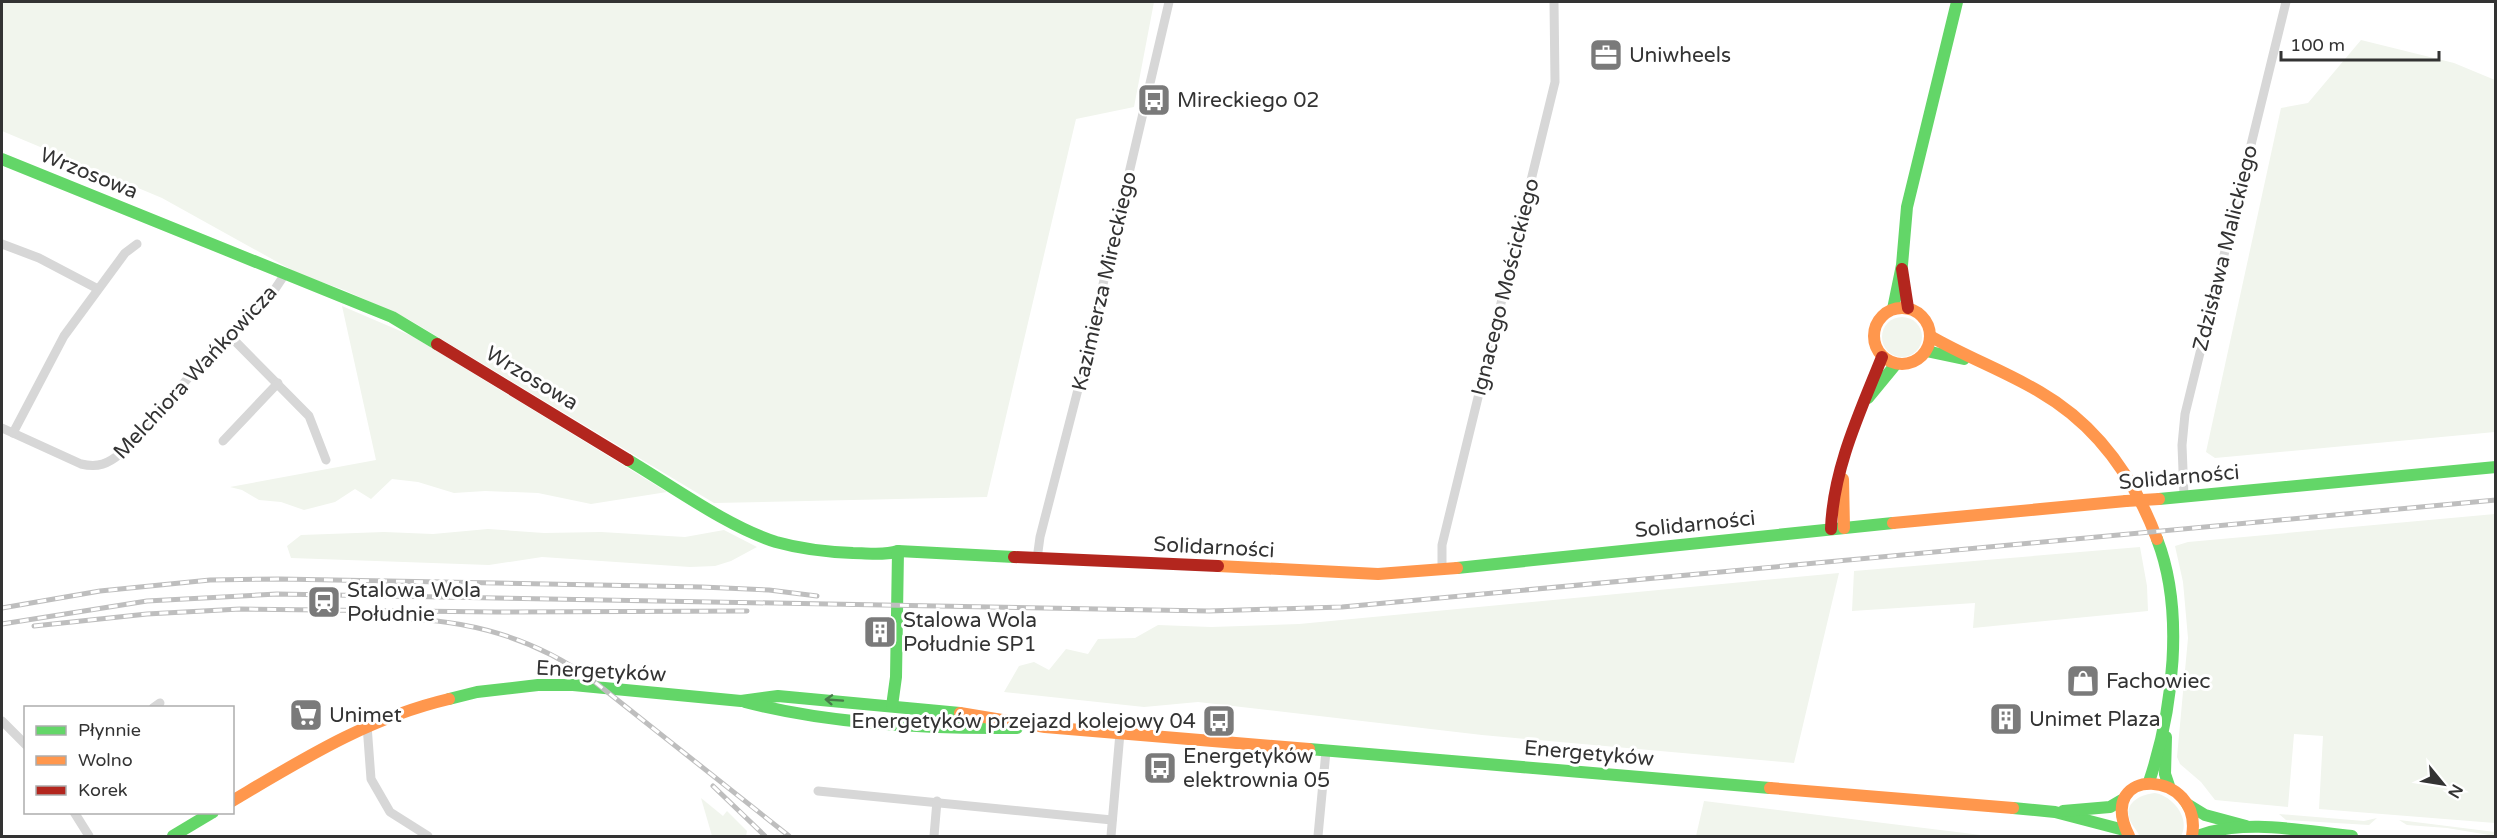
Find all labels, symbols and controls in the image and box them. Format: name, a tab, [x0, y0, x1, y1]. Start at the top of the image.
scale bar	[2281, 24, 2438, 62]
text: 100 m	[2290, 34, 2345, 56]
office icon: Uniwheels	[1588, 37, 1624, 73]
place label: Uniwheels	[1629, 43, 1731, 68]
bus stop icon: Mireckiego 02	[1136, 82, 1172, 118]
place label: Mireckiego 02	[1177, 88, 1320, 113]
street label: Wrzosowa	[36, 142, 141, 204]
street label: Zdzisława Malickiego	[2188, 142, 2263, 354]
street label: Kazimierza Mireckiego	[1067, 169, 1142, 393]
street label: Ignacego Mościckiego	[1466, 176, 1545, 398]
street label: Melchiora Wańkowicza	[108, 280, 282, 464]
street label: Wrzosowa	[481, 341, 583, 416]
street label: Solidarności	[2118, 460, 2241, 495]
street label: Solidarności	[1633, 506, 1757, 543]
street label: Solidarności	[1153, 532, 1275, 563]
place label: Stalowa Wola Południe	[347, 578, 481, 627]
station icon: Stalowa Wola Południe	[306, 584, 342, 620]
place label: Stalowa Wola Południe SP1	[903, 608, 1037, 657]
building icon: Stalowa Wola Południe SP1	[862, 614, 898, 650]
street label: Energetyków	[535, 656, 667, 687]
shop icon: Fachowiec	[2065, 663, 2101, 699]
place label: Fachowiec	[2106, 669, 2211, 694]
one-way arrow	[824, 694, 844, 705]
supermarket icon: Unimet	[288, 697, 324, 733]
building icon: Unimet Plaza	[1988, 701, 2024, 737]
place label: Unimet	[329, 703, 402, 728]
bus stop icon: Energetyków przejazd kolejowy 04	[1201, 703, 1237, 739]
legend	[24, 706, 234, 814]
place label: Unimet Plaza	[2029, 707, 2160, 732]
place label: Energetyków przejazd kolejowy 04	[851, 709, 1196, 734]
text: Płynnie	[78, 719, 141, 741]
street label: Energetyków	[1523, 735, 1655, 772]
place label: Energetyków elektrownia 05	[1183, 744, 1330, 793]
text: Wolno	[78, 749, 133, 771]
bus stop icon: Energetyków elektrownia 05	[1142, 750, 1178, 786]
north arrow	[2413, 754, 2473, 814]
text: Korek	[78, 779, 128, 801]
text: N	[2443, 780, 2467, 802]

